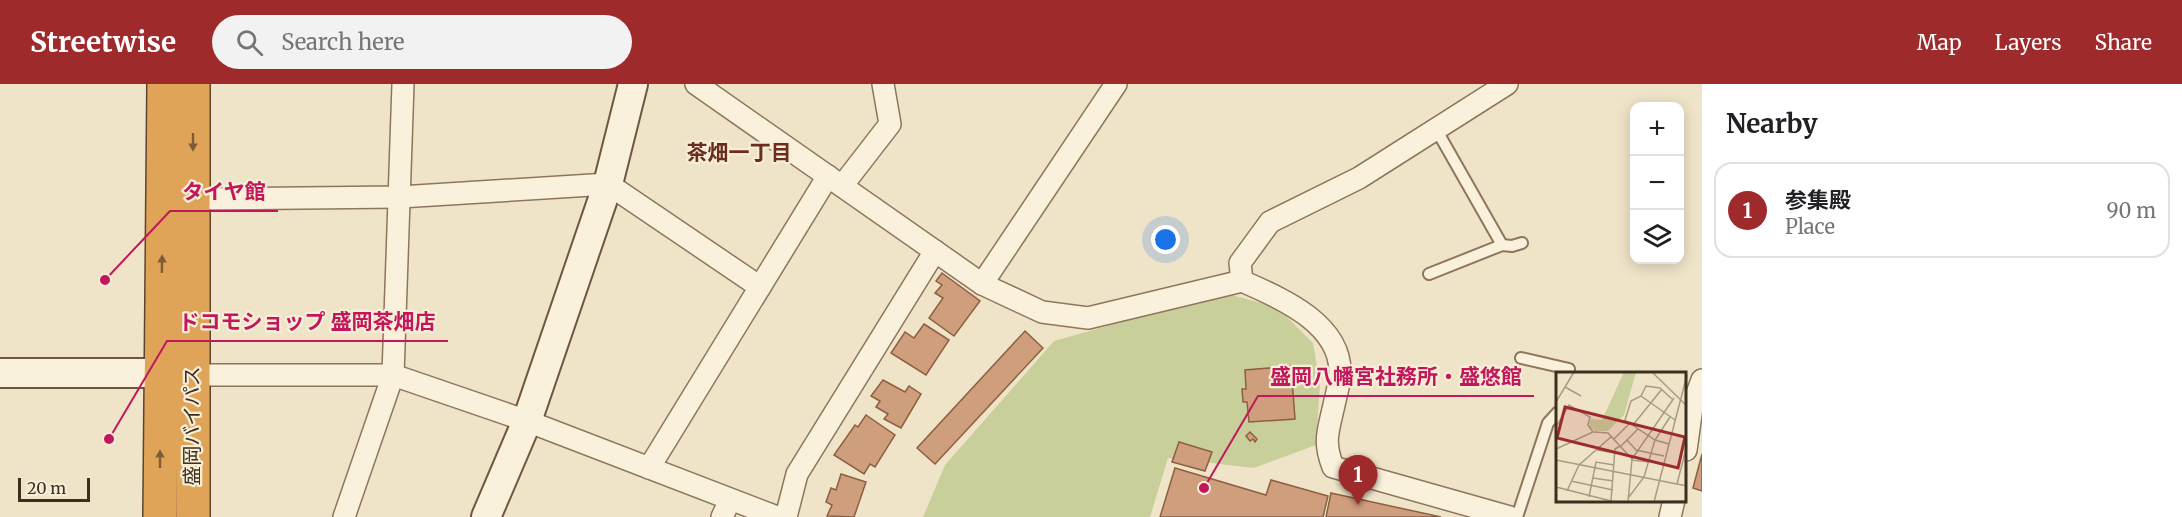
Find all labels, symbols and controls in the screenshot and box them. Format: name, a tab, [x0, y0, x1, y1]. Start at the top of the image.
search box	[212, 15, 632, 69]
text: Streetwise	[30, 24, 176, 60]
icon: search	[233, 26, 266, 59]
text: Search here	[281, 28, 405, 56]
text: Map	[1917, 29, 1962, 56]
text: Layers	[1995, 29, 2062, 56]
text: Share	[2095, 29, 2152, 56]
map controls	[1630, 102, 1684, 264]
button: +	[1630, 102, 1684, 156]
text: Nearby	[1726, 107, 1818, 140]
one-way arrow	[188, 133, 198, 152]
district label: 茶畑一丁目	[687, 139, 792, 166]
button: −	[1630, 156, 1684, 210]
callout: タイヤ館	[170, 172, 278, 211]
text: タイヤ館	[182, 178, 266, 205]
text: 参集殿	[1785, 186, 1851, 214]
text: 1	[1743, 198, 1752, 223]
text: 90 m	[2106, 198, 2156, 223]
button: layers	[1630, 210, 1684, 264]
text: Place	[1785, 214, 1835, 239]
your location	[1151, 225, 1180, 254]
one-way arrow	[157, 254, 166, 273]
callout: ドコモショップ 盛岡茶畑店	[167, 302, 448, 341]
text: ドコモショップ 盛岡茶畑店	[179, 308, 435, 335]
callout: 盛岡八幡宮社務所・盛悠館	[1258, 357, 1534, 396]
text: 盛岡八幡宮社務所・盛悠館	[1270, 363, 1522, 390]
street label: 盛岡バイパス	[179, 366, 204, 486]
inset map	[1556, 372, 1687, 502]
one-way arrow	[155, 449, 165, 468]
pin: 1	[1338, 456, 1378, 505]
scale bar	[18, 475, 90, 502]
text: 20 m	[27, 478, 66, 498]

